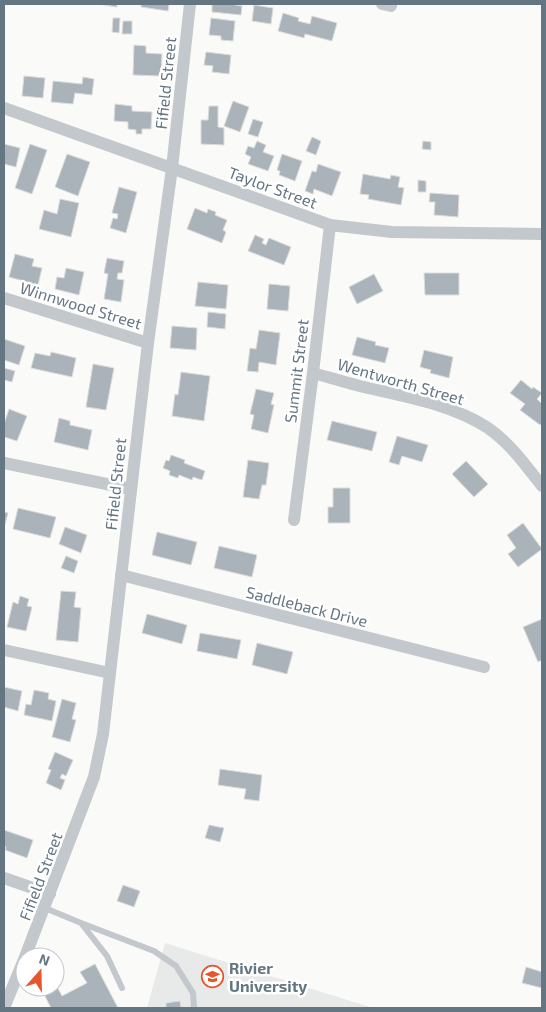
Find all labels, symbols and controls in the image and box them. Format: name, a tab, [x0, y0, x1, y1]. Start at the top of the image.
street label: Fifield Street	[151, 36, 179, 130]
street label: Taylor Street	[226, 162, 320, 212]
street label: Winnwood Street	[18, 277, 144, 333]
street label: Summit Street	[280, 318, 312, 424]
street label: Wentworth Street	[335, 354, 467, 408]
street label: Fifield Street	[101, 437, 129, 531]
street label: Saddleback Drive	[244, 582, 370, 630]
street label: Fifield Street	[14, 829, 66, 923]
north arrow	[15, 947, 65, 997]
text: N	[37, 950, 52, 969]
place label: Rivier University	[229, 958, 307, 996]
school or university icon: Rivier University	[201, 964, 225, 988]

